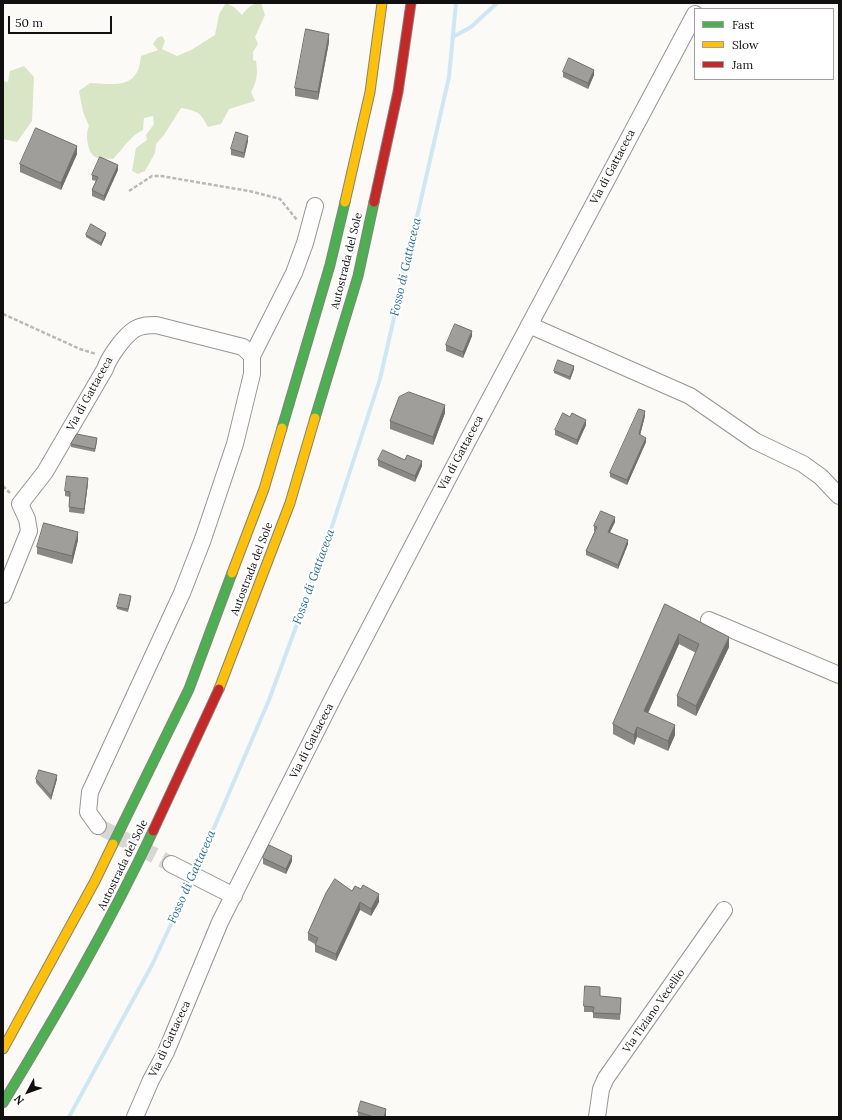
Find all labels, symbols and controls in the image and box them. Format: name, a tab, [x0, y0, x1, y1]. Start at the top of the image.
scale bar	[10, 8, 114, 34]
legend	[694, 8, 834, 80]
text: 50 m	[15, 15, 43, 30]
text: Fast	[732, 17, 755, 32]
text: Slow	[732, 37, 759, 52]
text: Jam	[732, 57, 753, 72]
street label: Via di Gattaceca	[588, 127, 638, 207]
street label: Autostrada del Sole	[329, 211, 365, 311]
water label: Fosso di Gattaceca	[388, 217, 424, 317]
street label: Via di Gattaceca	[64, 355, 116, 433]
street label: Via di Gattaceca	[436, 413, 486, 493]
street label: Autostrada del Sole	[228, 520, 276, 618]
water label: Fosso di Gattaceca	[290, 527, 338, 627]
street label: Via di Gattaceca	[287, 701, 337, 781]
street label: Autostrada del Sole	[95, 818, 151, 912]
water label: Fosso di Gattaceca	[165, 828, 219, 926]
street label: Via Tiziano Vecellio	[620, 967, 688, 1055]
street label: Via di Gattaceca	[147, 999, 193, 1079]
north arrow	[8, 1072, 48, 1112]
text: N	[11, 1092, 27, 1108]

